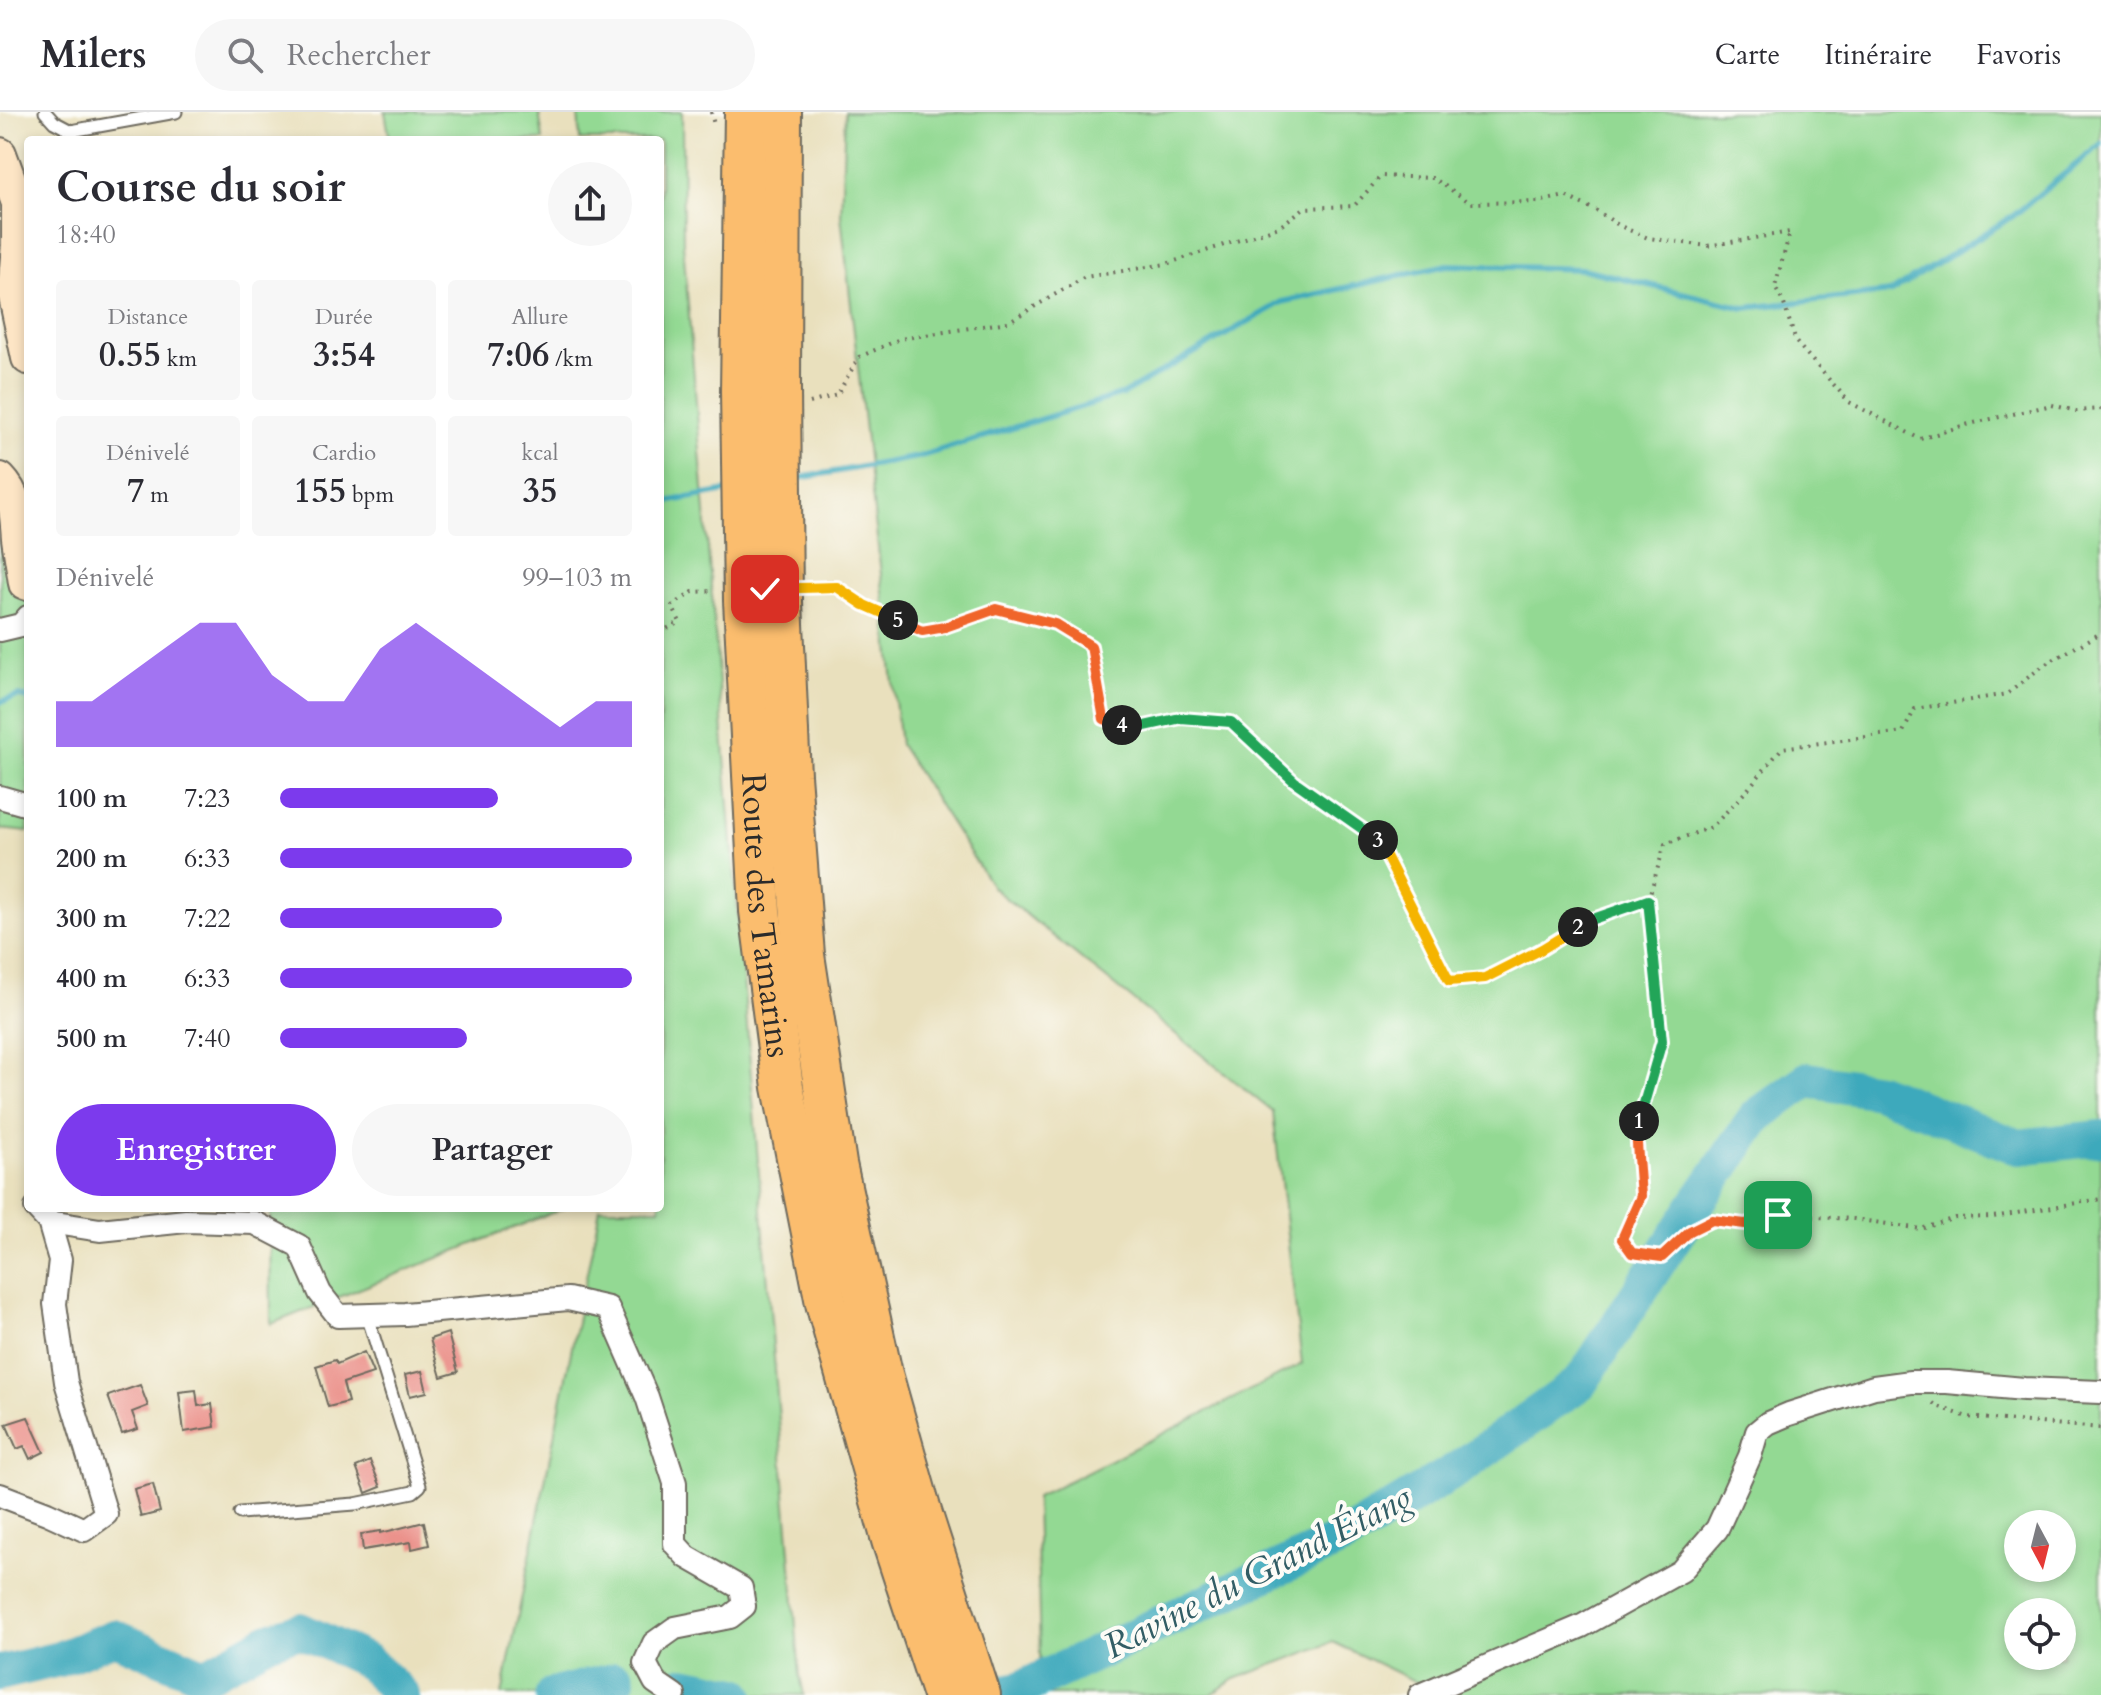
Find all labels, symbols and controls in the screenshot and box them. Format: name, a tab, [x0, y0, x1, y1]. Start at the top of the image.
search box	[195, 19, 755, 91]
text: Milers	[40, 29, 147, 81]
icon: search	[223, 33, 267, 77]
text: Rechercher	[287, 35, 431, 76]
text: Carte	[1715, 36, 1780, 74]
text: Itinéraire	[1824, 36, 1932, 74]
text: Favoris	[1976, 36, 2061, 74]
text: Course du soir	[56, 157, 346, 217]
button: share	[548, 162, 632, 246]
text: 18:40	[56, 217, 116, 252]
text: Distance	[108, 302, 188, 332]
text: Durée	[315, 302, 373, 332]
text: Allure	[512, 302, 568, 332]
text: 0.55	[99, 332, 161, 378]
text: 3:54	[313, 332, 375, 378]
text: 7:06	[487, 332, 549, 378]
text: km	[161, 344, 197, 374]
text: /km	[549, 344, 593, 374]
text: Dénivelé	[106, 438, 190, 468]
text: Cardio	[312, 438, 376, 468]
text: kcal	[522, 438, 558, 468]
text: 7	[127, 468, 144, 514]
text: 155	[294, 468, 346, 514]
text: 35	[523, 468, 557, 514]
text: m	[144, 480, 169, 510]
text: bpm	[346, 480, 394, 510]
pin	[731, 555, 799, 623]
text: Dénivelé	[56, 560, 154, 595]
text: 99–103 m	[522, 560, 632, 595]
icon: check	[743, 567, 787, 611]
pin: 5	[878, 600, 918, 640]
text: 5	[892, 605, 904, 635]
pin: 4	[1102, 705, 1142, 745]
text: 4	[1116, 710, 1128, 740]
street label: Route des Tamarins	[730, 772, 802, 1060]
text: 100 m	[56, 781, 127, 816]
text: 7:23	[184, 781, 231, 816]
pin: 3	[1358, 820, 1398, 860]
text: 3	[1372, 825, 1384, 855]
text: 200 m	[56, 841, 127, 876]
text: 6:33	[184, 841, 231, 876]
text: 300 m	[56, 901, 127, 936]
text: 7:22	[184, 901, 231, 936]
pin: 2	[1558, 907, 1598, 947]
text: 2	[1572, 912, 1584, 942]
text: 400 m	[56, 961, 127, 996]
text: 6:33	[184, 961, 231, 996]
text: 500 m	[56, 1021, 127, 1056]
text: 7:40	[184, 1021, 231, 1056]
pin: 1	[1619, 1101, 1659, 1141]
button: Enregistrer	[56, 1104, 336, 1196]
button: Partager	[352, 1104, 632, 1196]
text: 1	[1633, 1106, 1645, 1136]
pin	[1744, 1181, 1812, 1249]
icon: arrive	[1756, 1193, 1800, 1237]
water label: Ravine du Grand Étang	[1096, 1473, 1420, 1671]
north arrow	[2004, 1510, 2076, 1582]
map controls	[2004, 1510, 2076, 1670]
button: locate	[2004, 1598, 2076, 1670]

